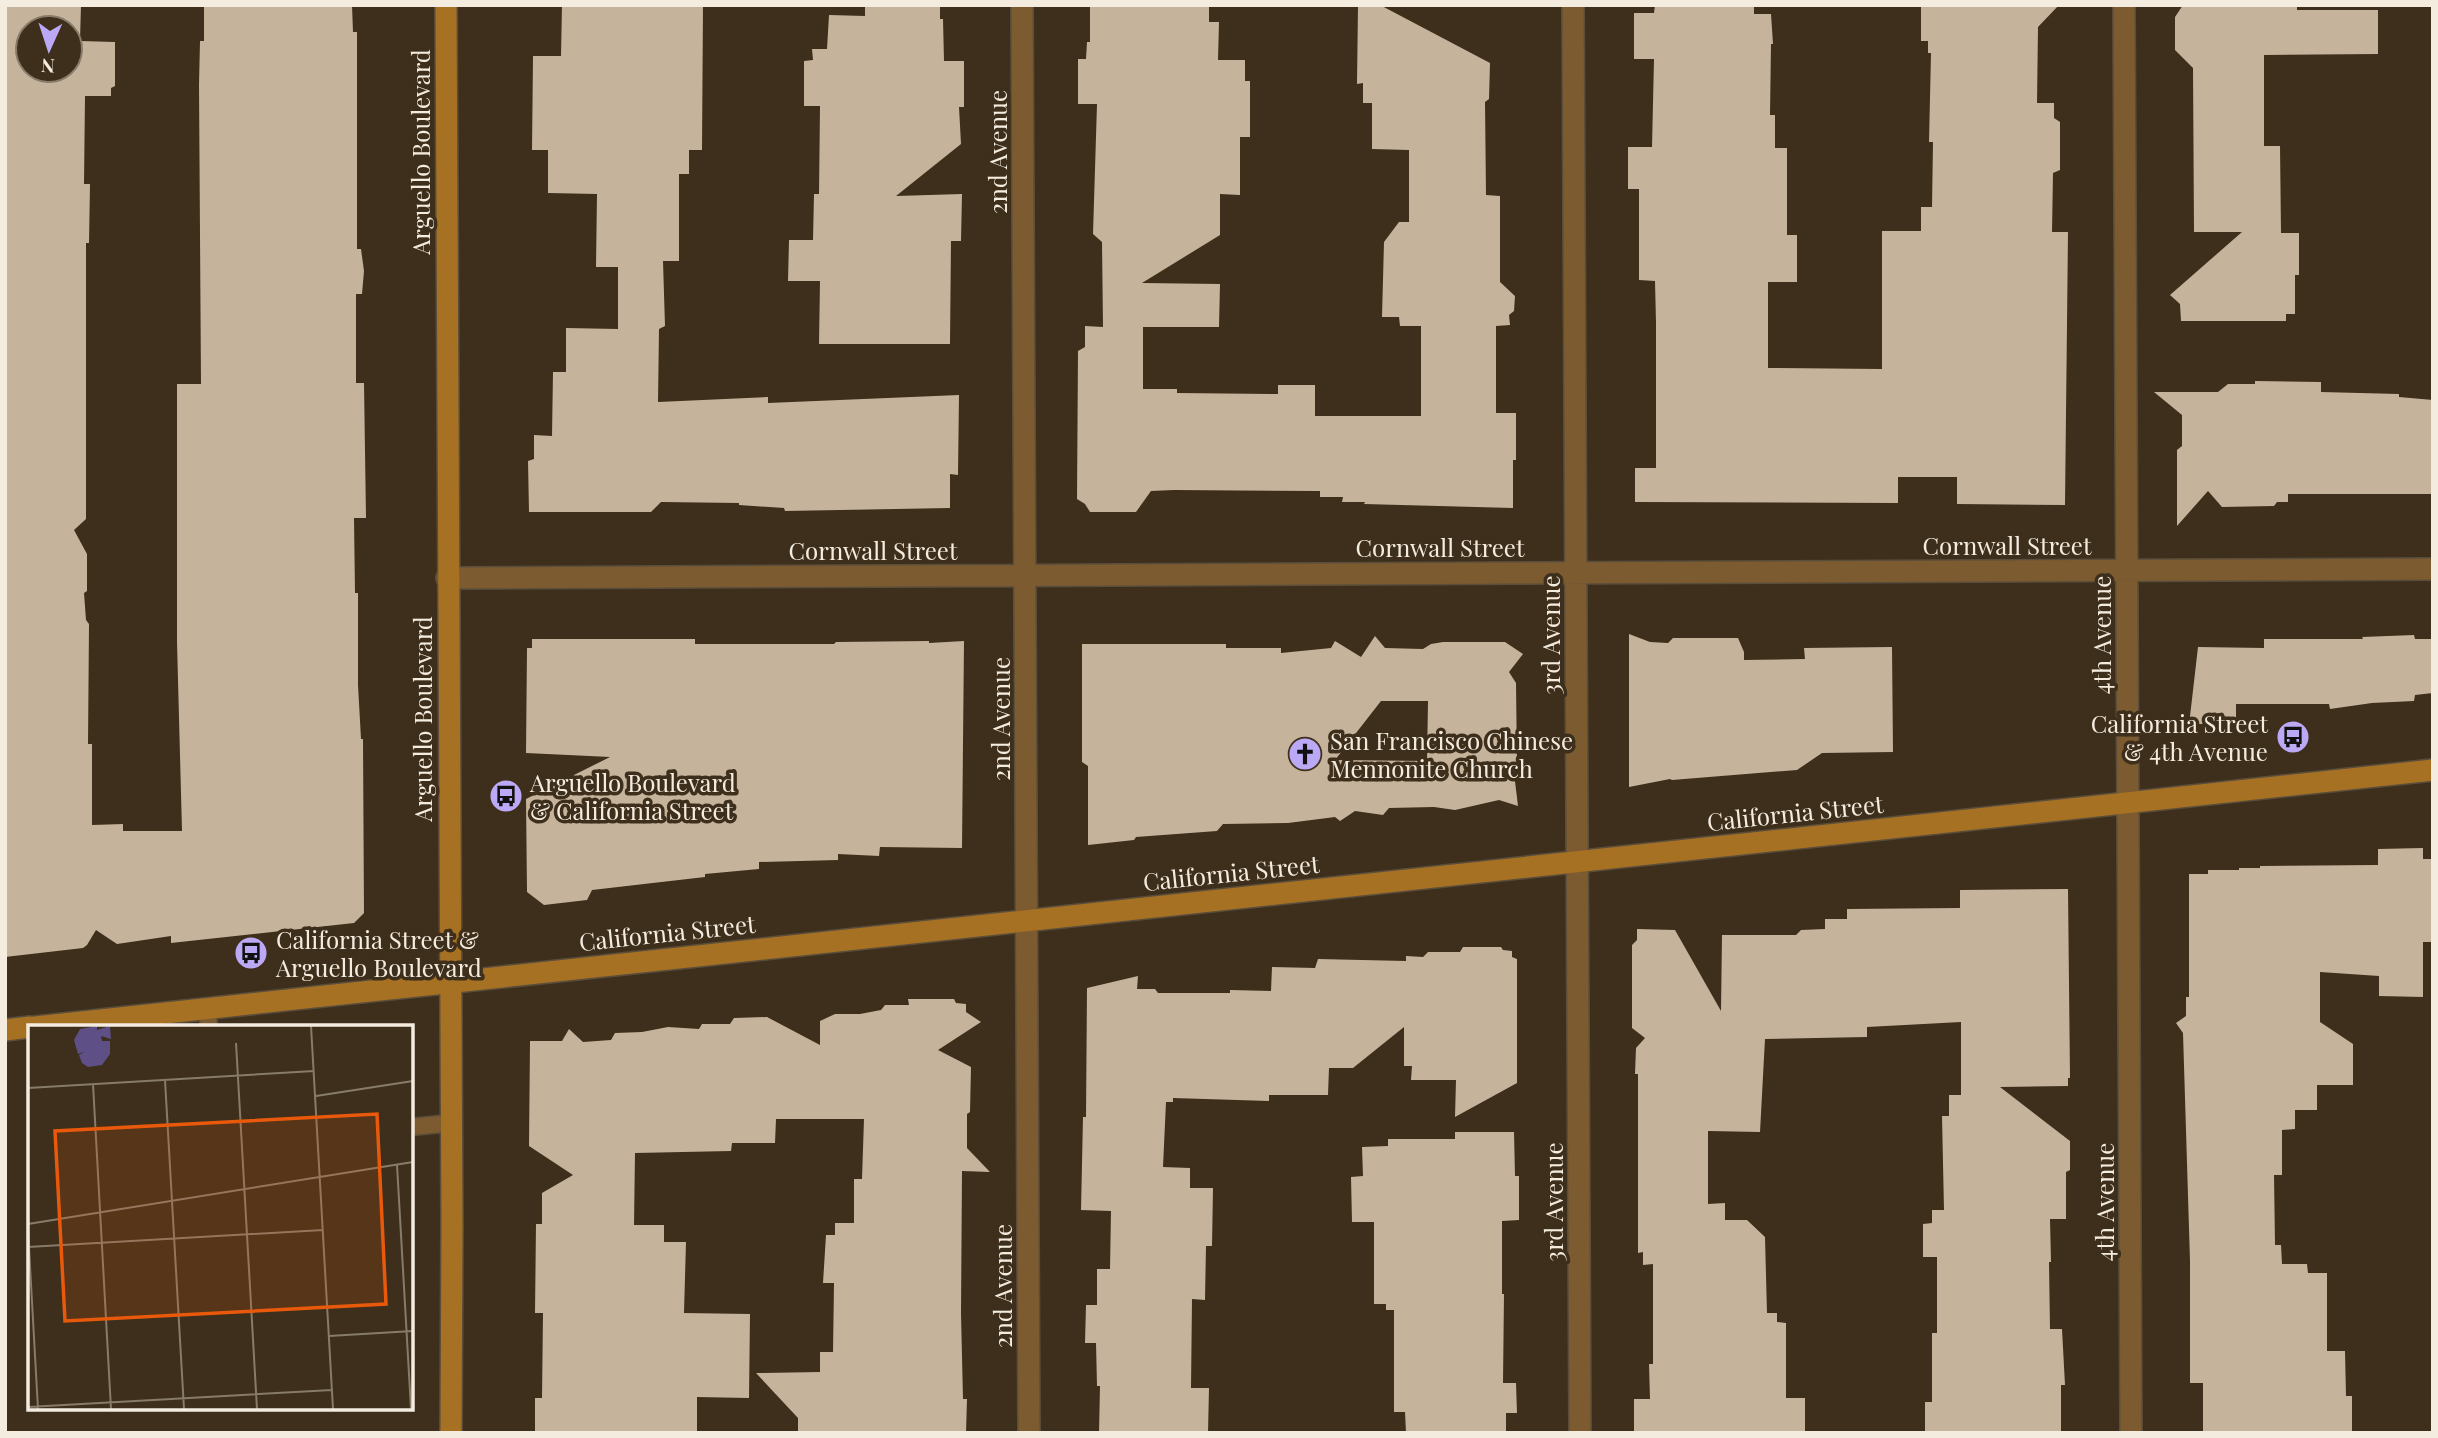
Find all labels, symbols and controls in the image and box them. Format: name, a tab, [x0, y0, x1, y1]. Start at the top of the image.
north arrow	[14, 14, 84, 84]
street label: Arguello Boulevard	[404, 49, 436, 256]
text: N	[40, 54, 56, 80]
street label: 2nd Avenue	[981, 90, 1013, 214]
street label: Cornwall Street	[1923, 529, 2092, 561]
street label: Cornwall Street	[1356, 531, 1525, 563]
street label: Cornwall Street	[789, 534, 958, 566]
street label: 3rd Avenue	[1534, 575, 1566, 695]
street label: 4th Avenue	[2085, 576, 2117, 694]
street label: Arguello Boulevard	[406, 616, 438, 823]
street label: 2nd Avenue	[984, 657, 1016, 781]
place label: California Street & 4th Avenue	[2091, 707, 2268, 767]
bus stop icon: California Street & 4th Avenue	[2274, 718, 2312, 756]
place label: San Francisco Chinese Mennonite Church	[1330, 724, 1573, 784]
church icon: San Francisco Chinese Mennonite Church	[1286, 735, 1324, 773]
place label: Arguello Boulevard & California Street	[529, 766, 736, 826]
bus stop icon: Arguello Boulevard & California Street	[487, 777, 525, 815]
street label: California Street	[1705, 787, 1885, 837]
street label: California Street	[1141, 847, 1321, 897]
street label: California Street	[577, 907, 757, 957]
place label: California Street & Arguello Boulevard	[275, 923, 482, 983]
bus stop icon: California Street & Arguello Boulevard	[232, 934, 270, 972]
inset map	[28, 1025, 413, 1410]
street label: 3rd Avenue	[1537, 1142, 1569, 1262]
street label: 4th Avenue	[2088, 1143, 2120, 1261]
street label: 2nd Avenue	[986, 1224, 1018, 1348]

